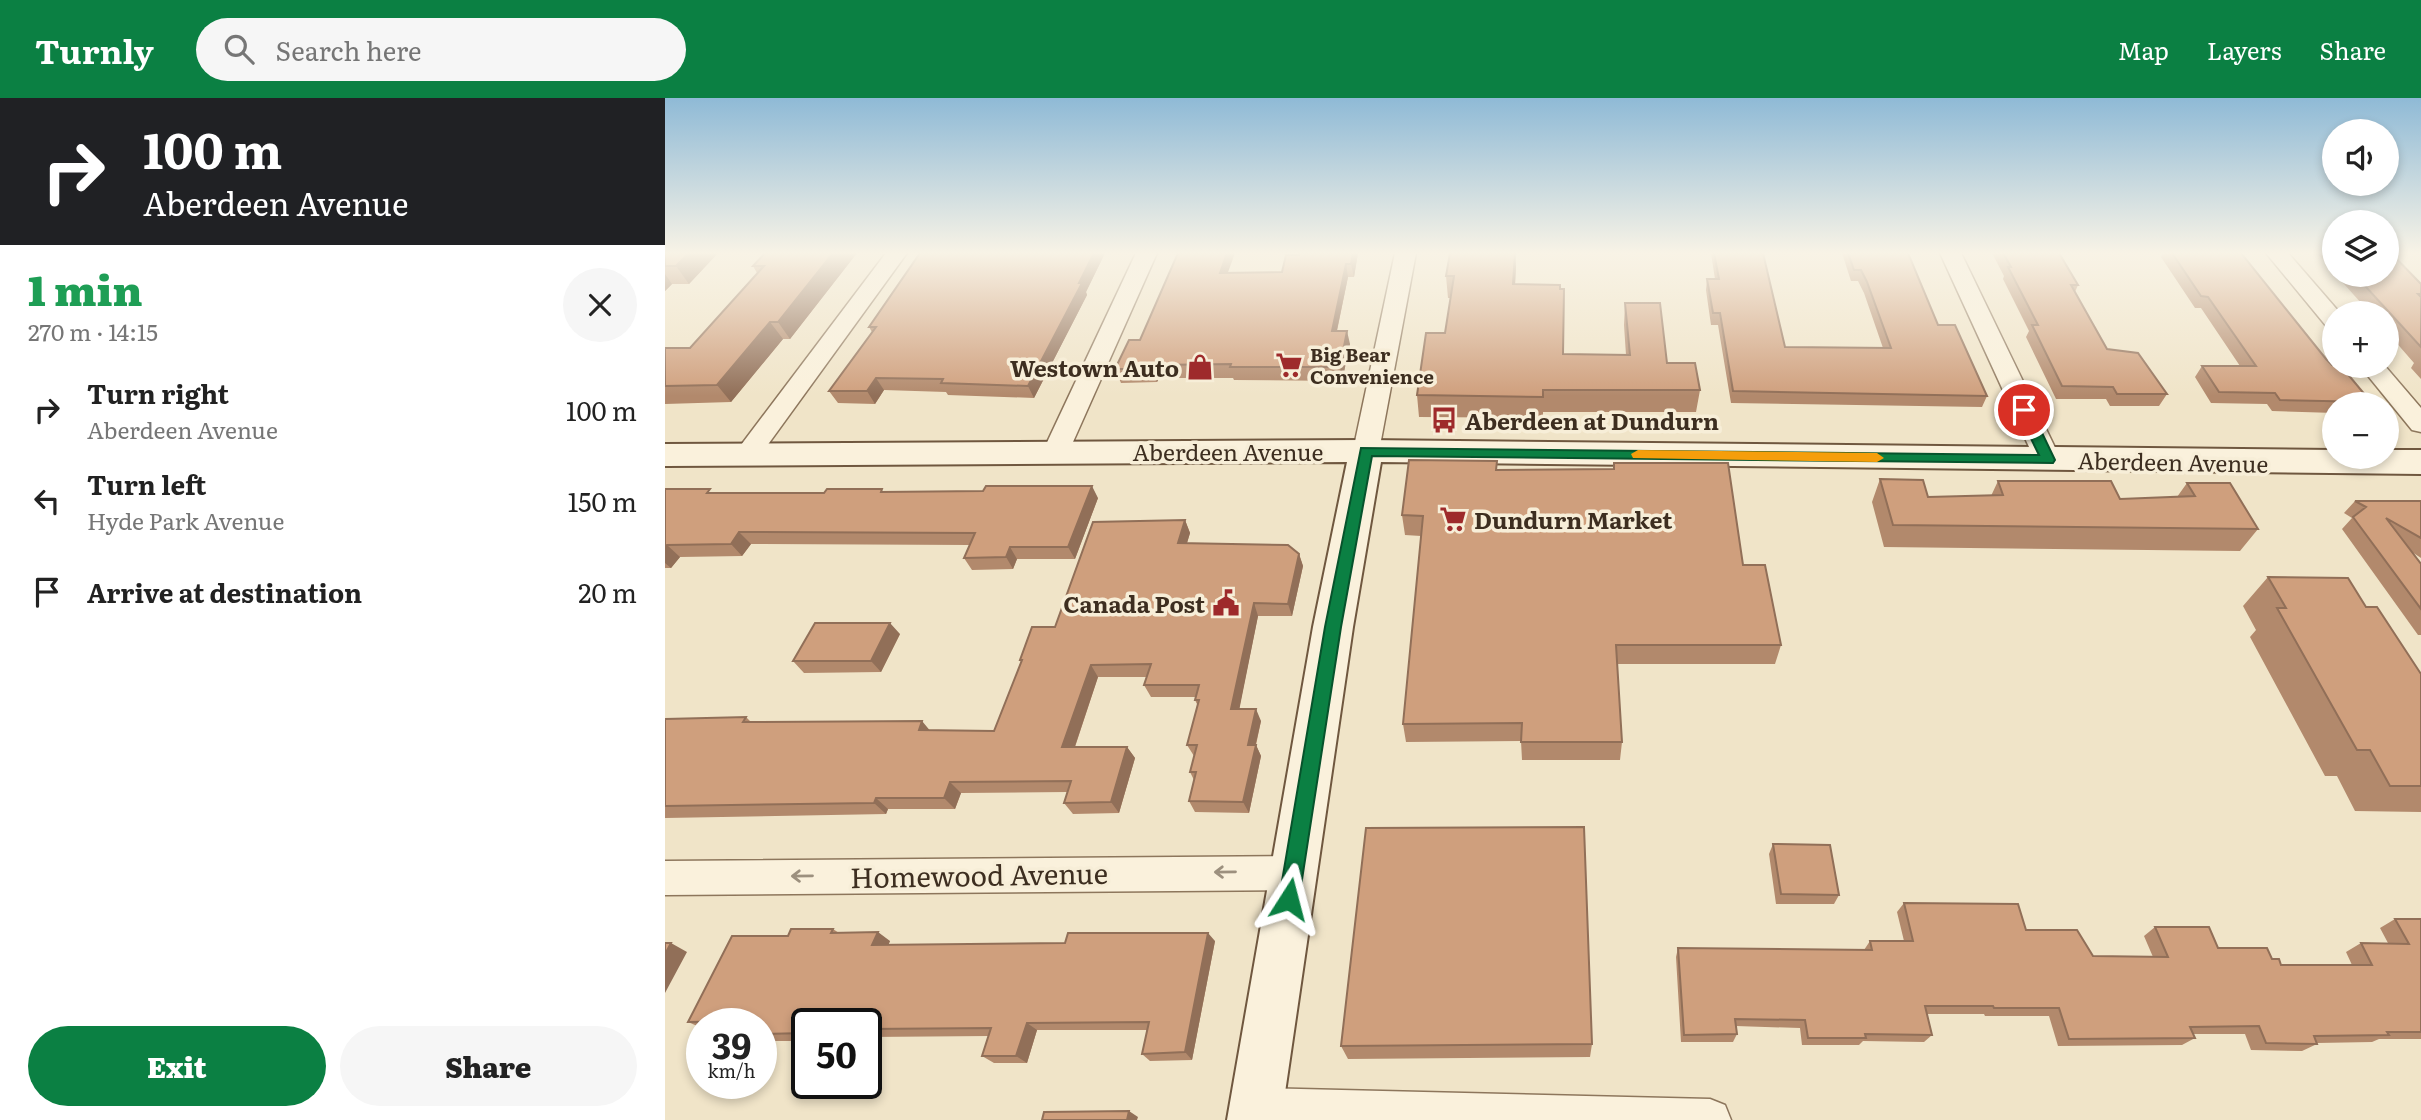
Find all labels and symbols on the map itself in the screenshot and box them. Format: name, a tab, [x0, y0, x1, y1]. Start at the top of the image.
place label: Big Bear Convenience	[1310, 340, 1434, 390]
place label: Westown Auto	[1010, 350, 1179, 384]
supermarket icon: Big Bear Convenience	[1274, 350, 1304, 380]
shop icon: Westown Auto	[1185, 352, 1215, 382]
pin	[1994, 380, 2054, 440]
place label: Aberdeen at Dundurn	[1465, 403, 1719, 437]
bus stop icon: Aberdeen at Dundurn	[1429, 405, 1459, 435]
street label: Aberdeen Avenue	[1133, 434, 1323, 468]
street label: Aberdeen Avenue	[2077, 442, 2269, 480]
place label: Dundurn Market	[1474, 502, 1672, 536]
supermarket icon: Dundurn Market	[1438, 504, 1468, 534]
place label: Canada Post	[1063, 586, 1205, 620]
public building icon: Canada Post	[1211, 588, 1241, 618]
street label: Homewood Avenue	[850, 851, 1108, 897]
position arrow	[1252, 862, 1326, 936]
one-way arrow	[1214, 865, 1237, 879]
one-way arrow	[791, 869, 814, 883]
speed limit sign: 50	[791, 1008, 882, 1099]

